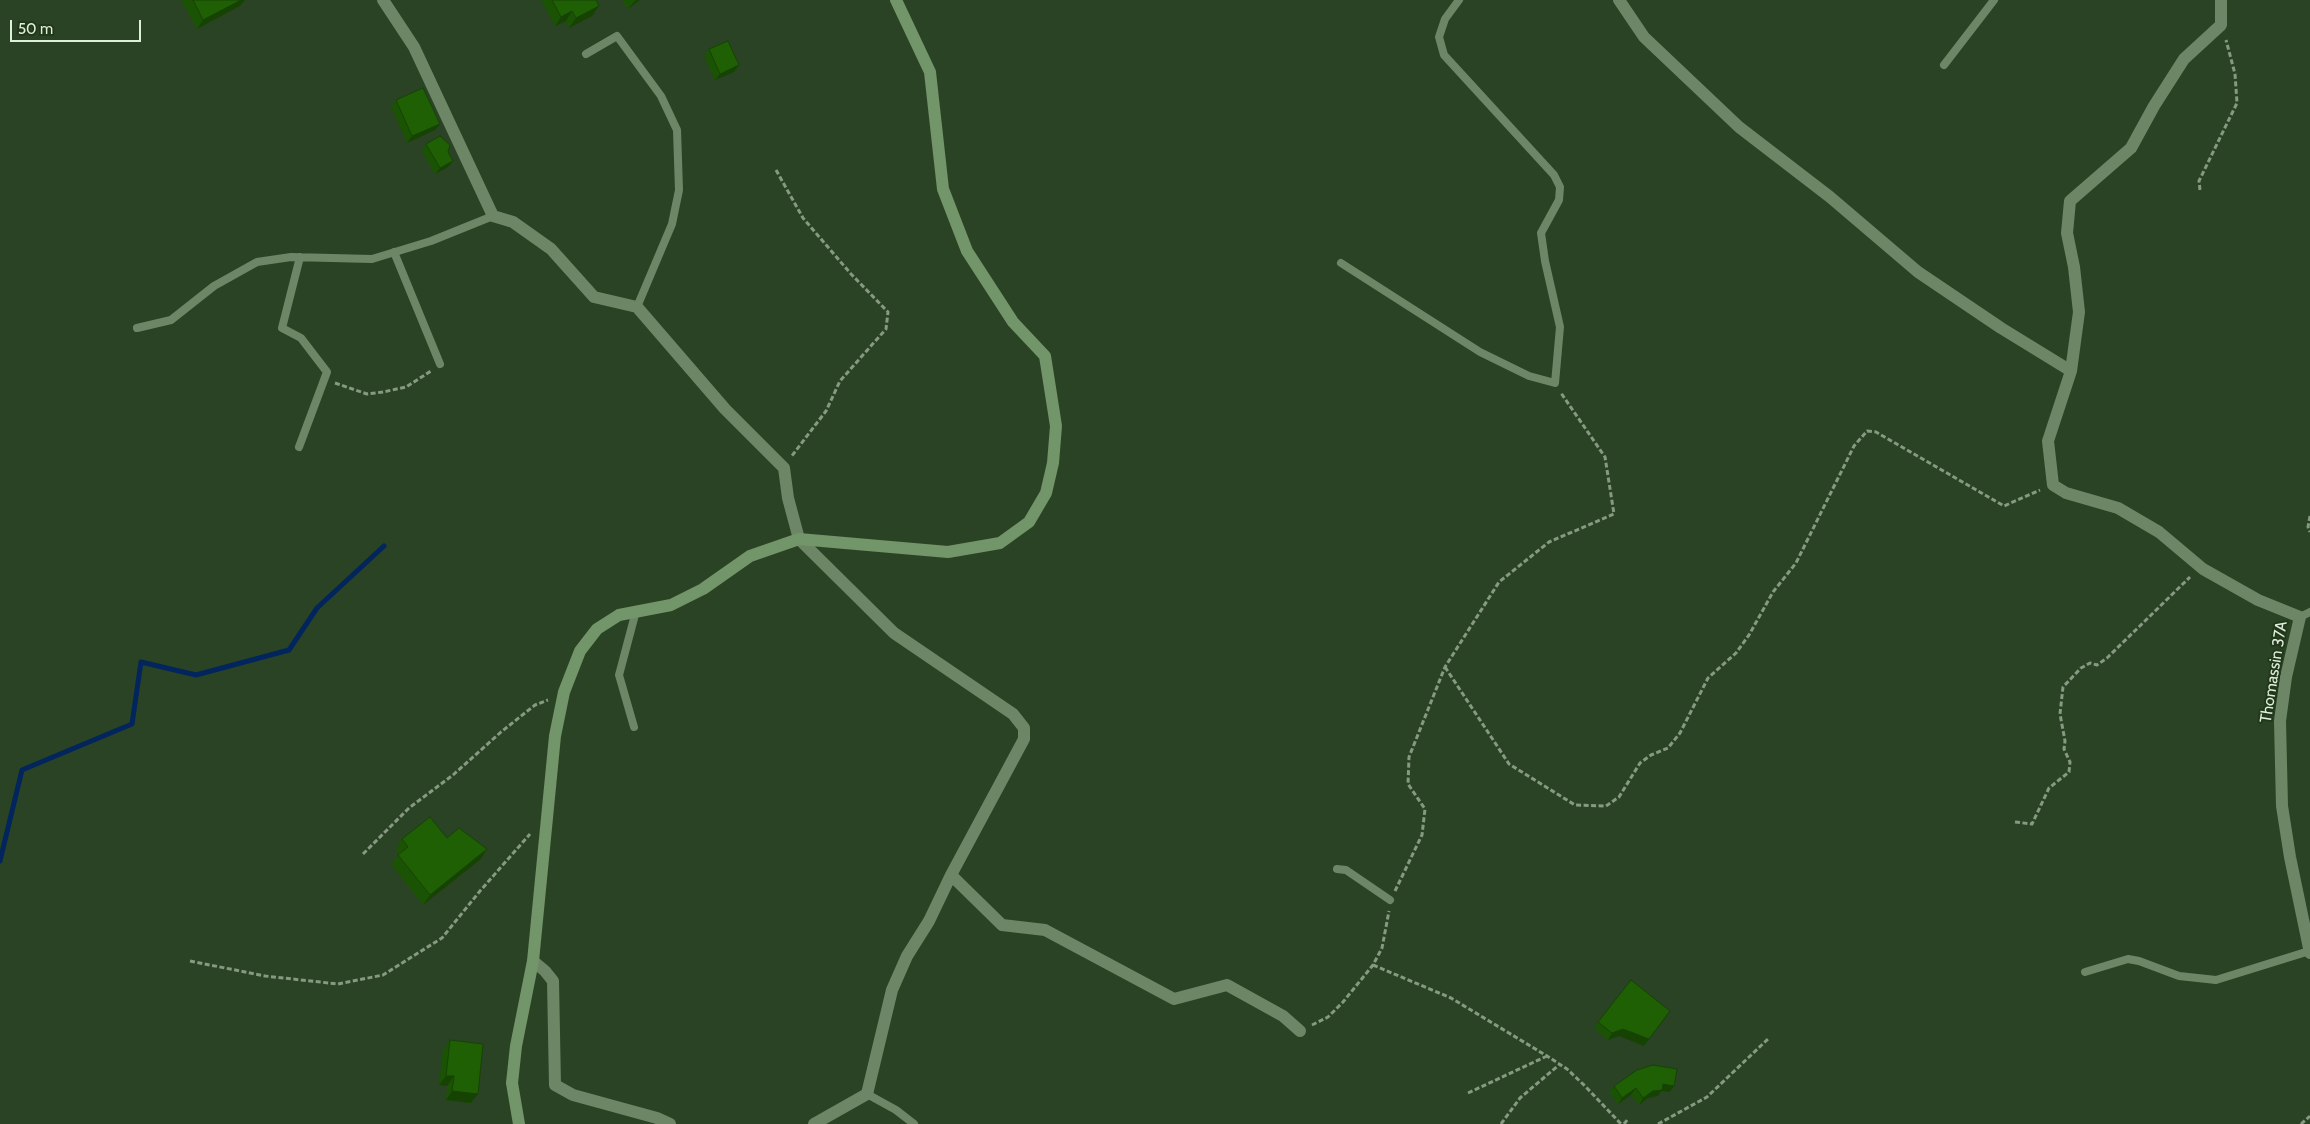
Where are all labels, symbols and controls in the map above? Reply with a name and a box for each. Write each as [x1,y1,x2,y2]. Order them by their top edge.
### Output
scale bar [12,10,144,42]
text: 50 m [18,20,53,38]
street label: Thomassin 37A [2256,620,2292,724]

